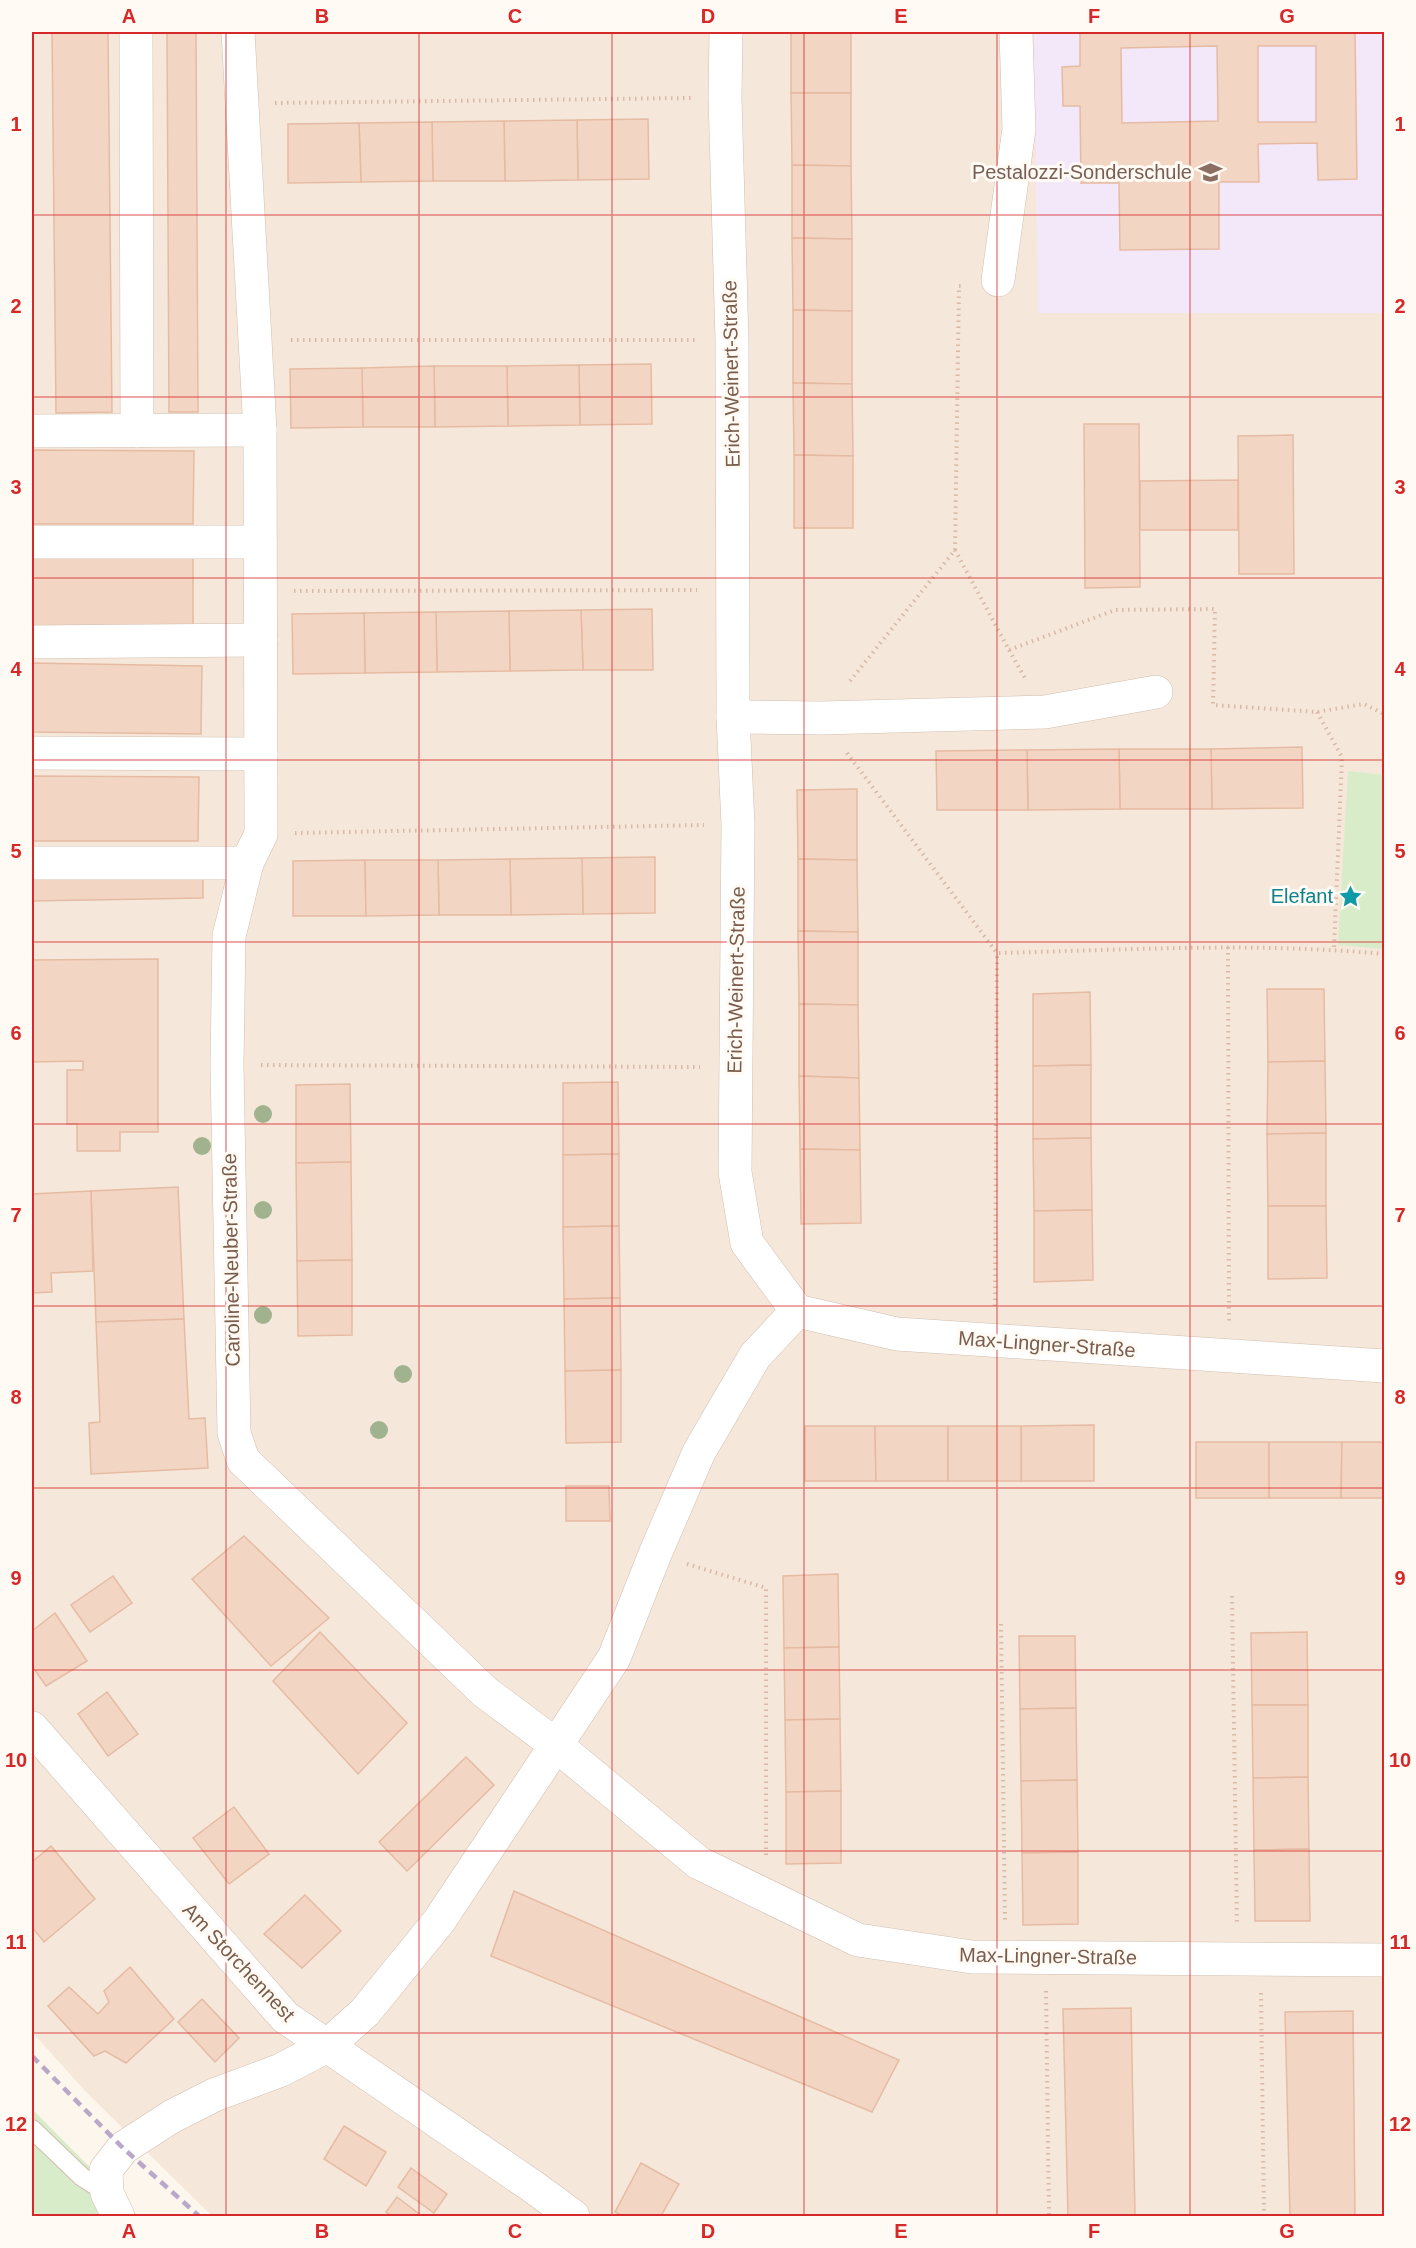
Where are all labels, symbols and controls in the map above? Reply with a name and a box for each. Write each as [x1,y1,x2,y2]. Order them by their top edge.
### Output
text: A [122,5,136,27]
text: B [315,5,329,27]
text: C [508,5,522,27]
text: D [701,5,715,27]
text: E [894,5,908,27]
text: F [1088,5,1100,27]
text: G [1279,5,1295,27]
text: 1 [10,113,22,135]
text: 1 [1394,113,1406,135]
school or university icon: Pestalozzi-Sonderschule [1197,159,1223,185]
place label: Pestalozzi-Sonderschule [972,161,1192,183]
street label: Erich-Weinert-Straße [718,280,744,468]
text: 2 [10,295,22,317]
text: 2 [1394,295,1406,317]
text: 3 [10,476,22,498]
text: 3 [1394,476,1406,498]
text: 4 [10,658,22,680]
text: 4 [1394,658,1406,680]
text: 5 [10,840,22,862]
text: 5 [1394,840,1406,862]
place icon: Elefant [1338,883,1364,909]
place label: Elefant [1271,885,1333,907]
street label: Erich-Weinert-Straße [723,886,749,1074]
text: 6 [10,1022,22,1044]
text: 6 [1394,1022,1406,1044]
street label: Caroline-Neuber-Straße [218,1153,244,1367]
text: 7 [10,1204,22,1226]
text: 7 [1394,1204,1406,1226]
street label: Max-Lingner-Straße [958,1327,1136,1361]
text: 8 [10,1386,22,1408]
text: 8 [1394,1386,1406,1408]
text: 9 [10,1567,22,1589]
text: 9 [1394,1567,1406,1589]
text: 10 [5,1749,27,1771]
text: 10 [1389,1749,1411,1771]
street label: Am Storchennest [179,1898,300,2026]
text: 11 [5,1931,27,1953]
text: 11 [1389,1931,1411,1953]
street label: Max-Lingner-Straße [959,1943,1137,1969]
text: 12 [5,2113,27,2135]
text: 12 [1389,2113,1411,2135]
text: A [122,2220,136,2242]
text: B [315,2220,329,2242]
text: C [508,2220,522,2242]
text: D [701,2220,715,2242]
text: E [894,2220,908,2242]
text: F [1088,2220,1100,2242]
text: G [1279,2220,1295,2242]

